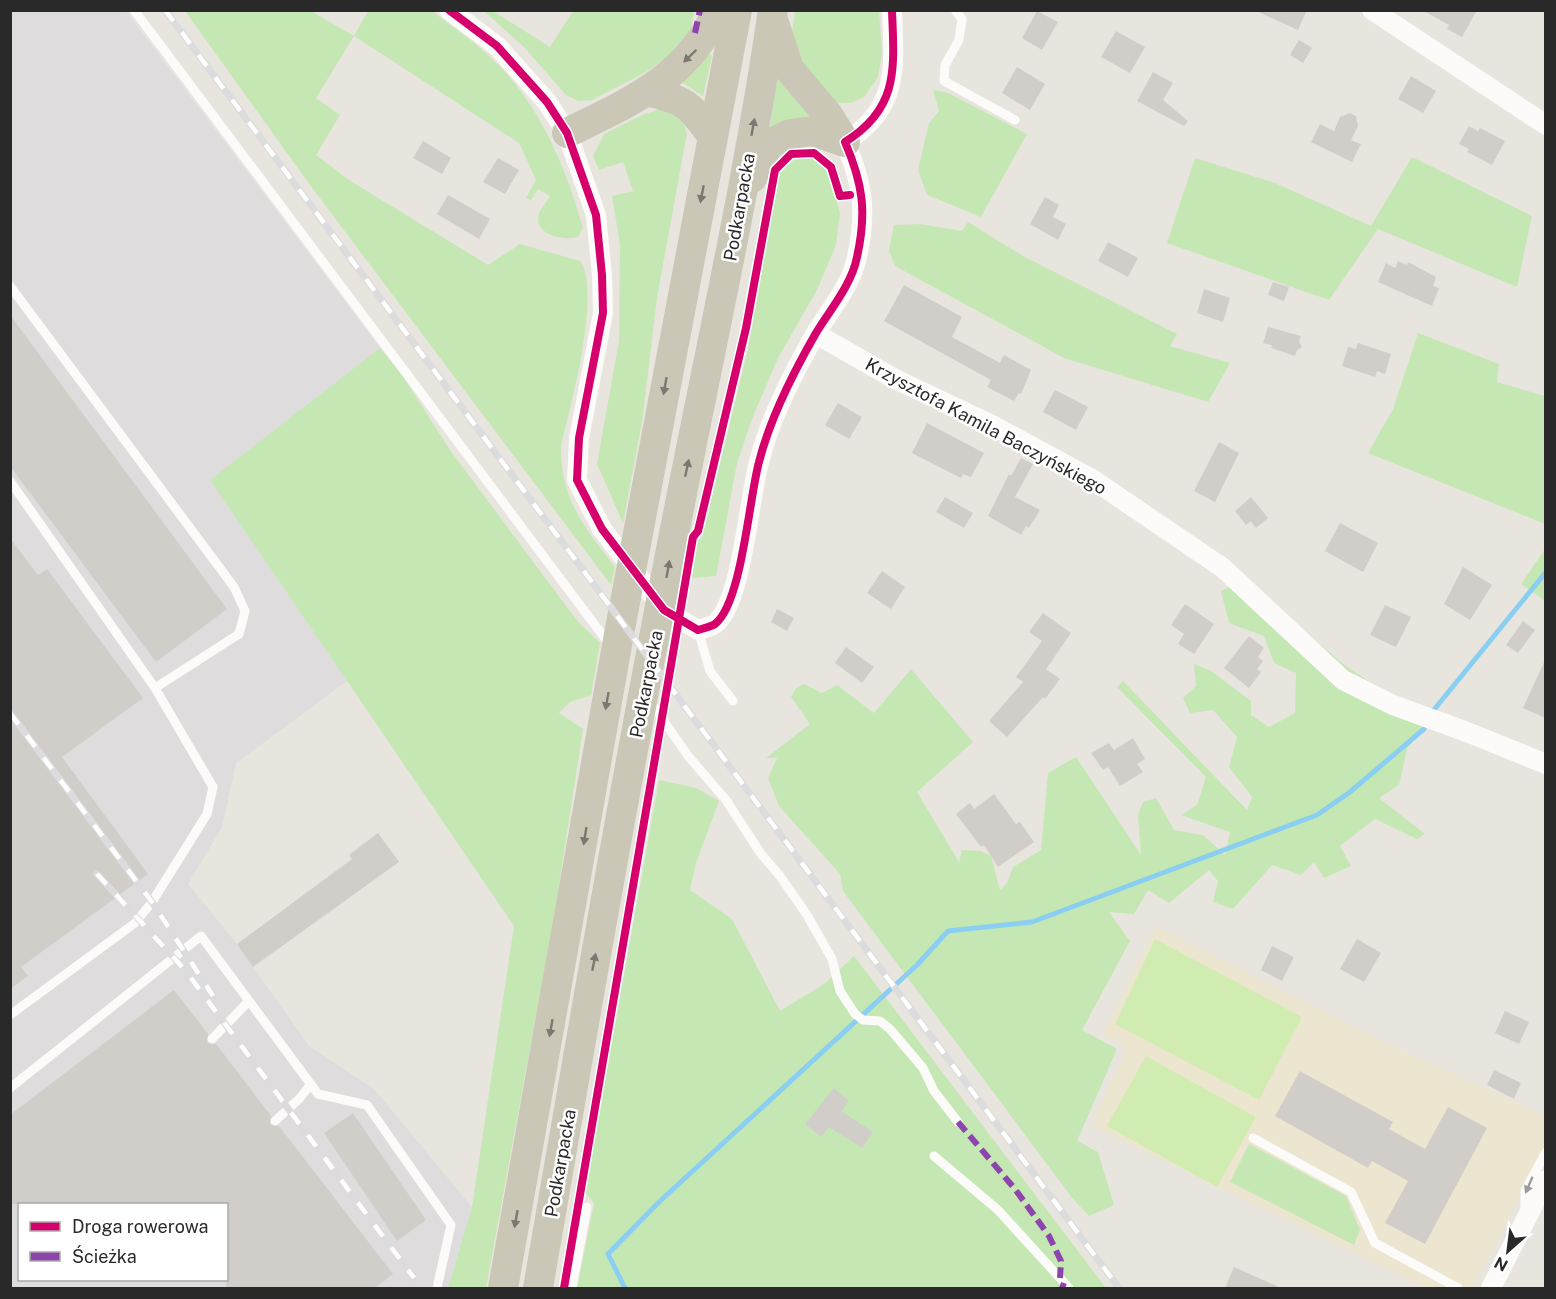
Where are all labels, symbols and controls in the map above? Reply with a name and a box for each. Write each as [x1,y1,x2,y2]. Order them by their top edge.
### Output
one-way arrow [683,49,698,62]
one-way arrow [749,117,758,136]
street label: Podkarpacka [719,151,759,263]
one-way arrow [696,185,706,204]
street label: Krzysztofa Kamila Baczyńskiego [862,353,1110,499]
one-way arrow [660,377,669,396]
one-way arrow [683,458,692,477]
one-way arrow [664,560,673,579]
street label: Podkarpacka [625,628,667,740]
one-way arrow [603,692,612,711]
one-way arrow [580,826,589,845]
one-way arrow [590,952,599,971]
one-way arrow [546,1018,555,1037]
street label: Podkarpacka [540,1107,580,1219]
one-way arrow [1525,1176,1534,1193]
legend [18,1203,228,1281]
one-way arrow [511,1210,520,1229]
text: Droga rowerowa [72,1216,208,1237]
north arrow [1478,1221,1538,1281]
text: Ścieżka [72,1245,137,1267]
text: N [1491,1252,1511,1275]

